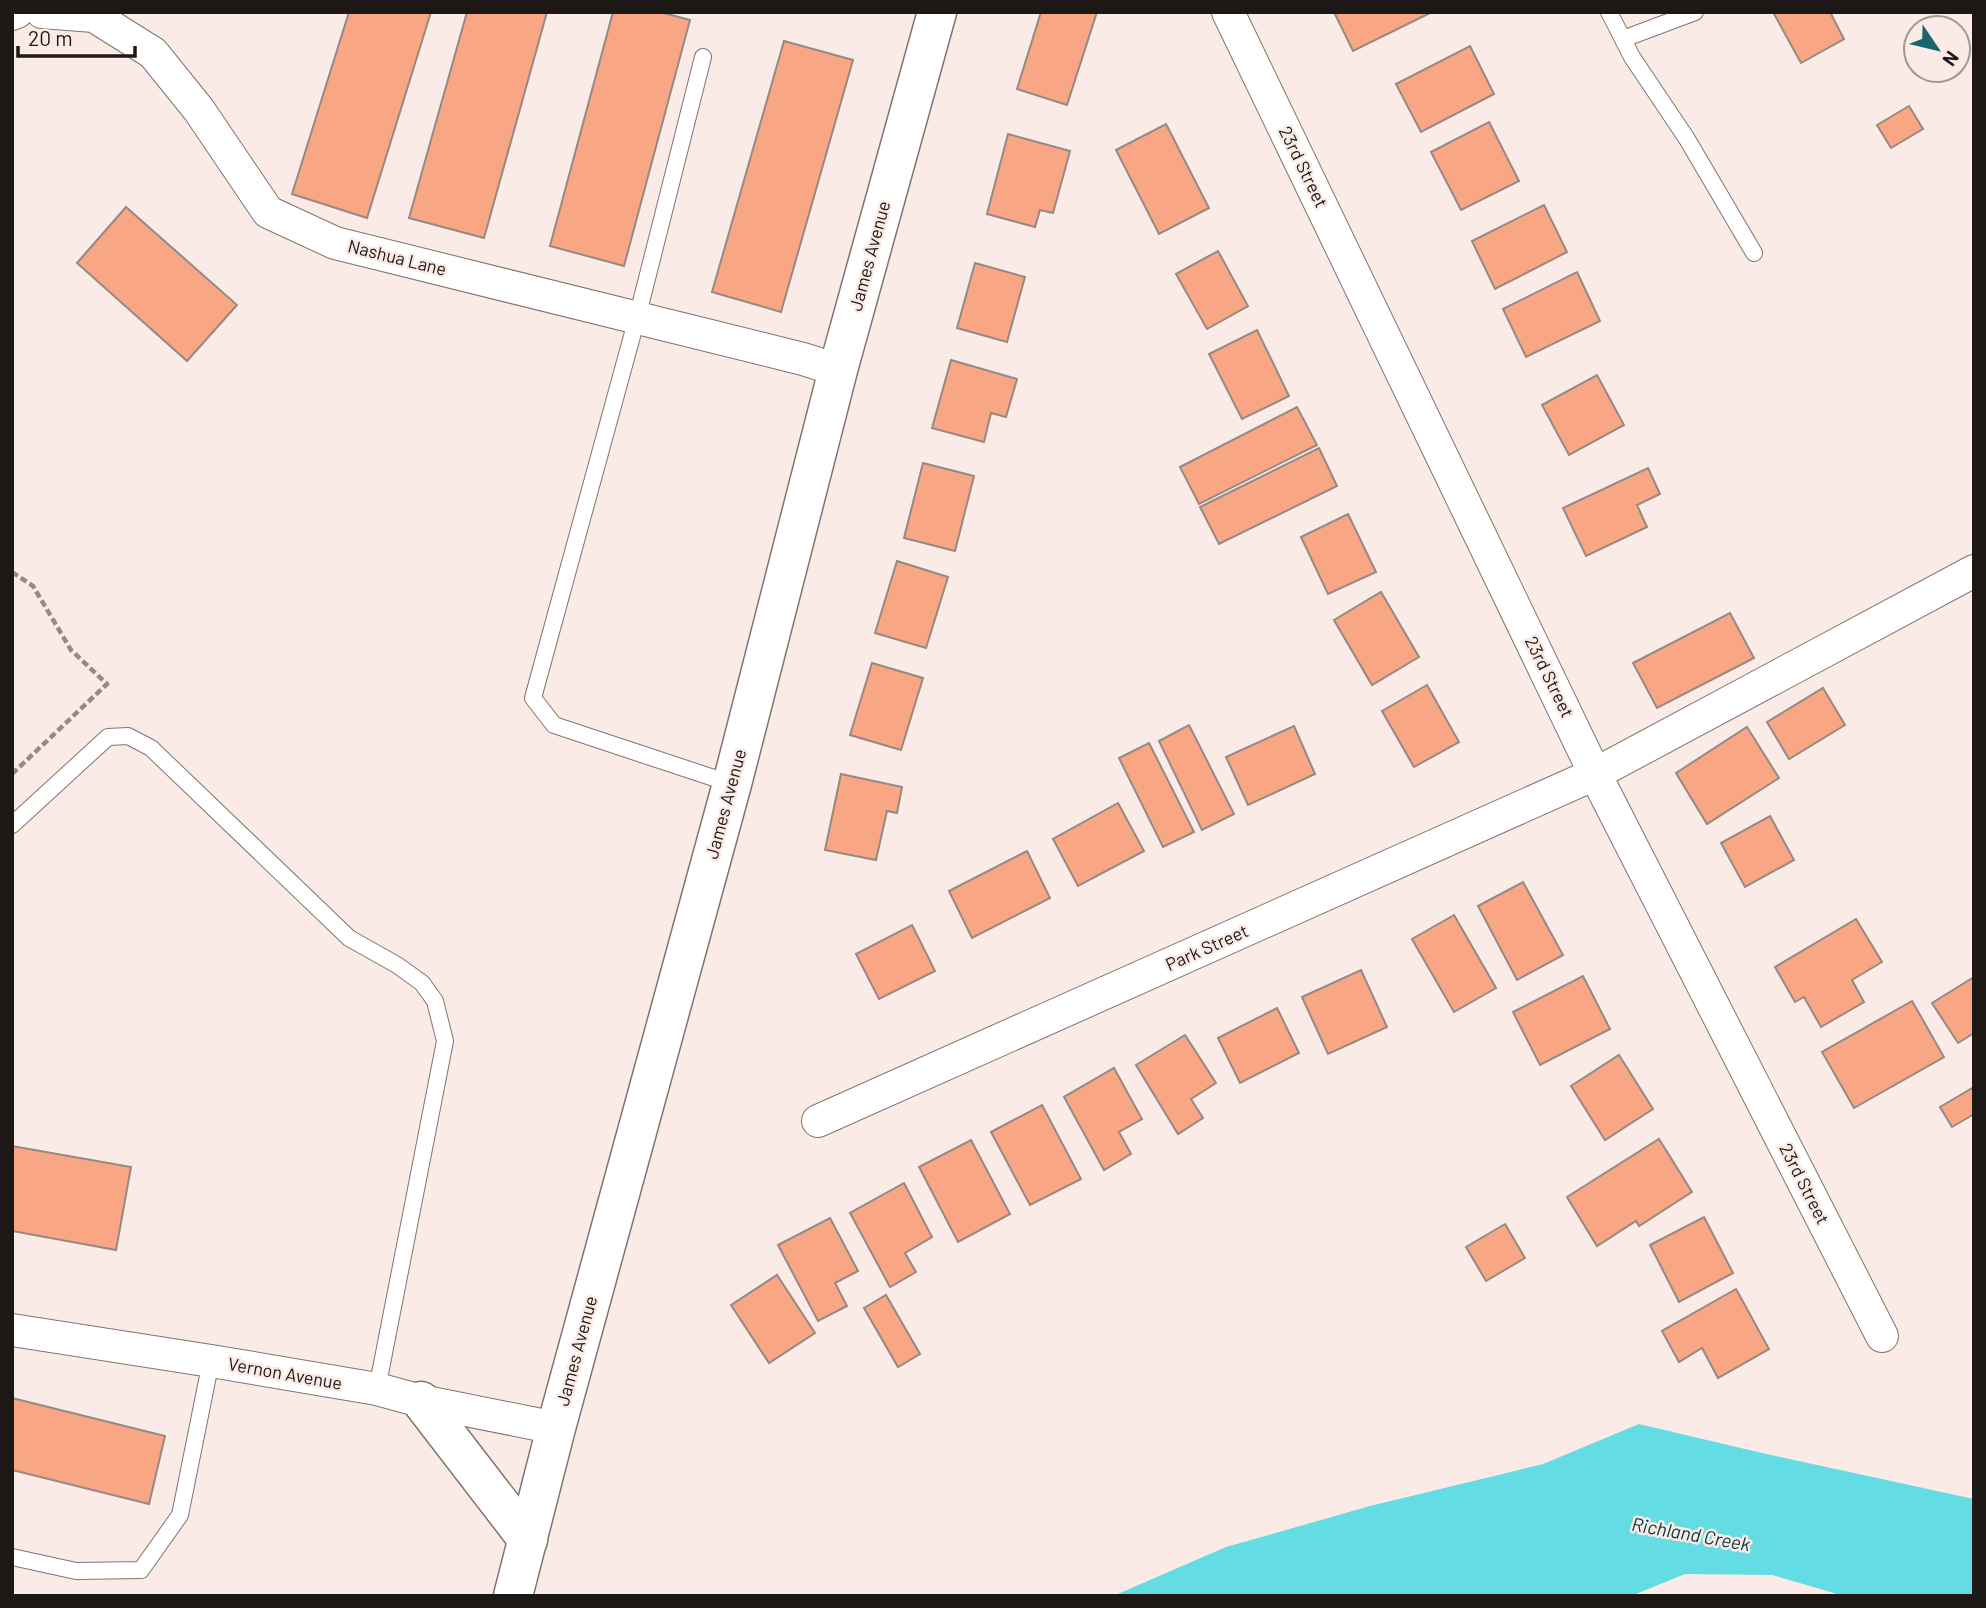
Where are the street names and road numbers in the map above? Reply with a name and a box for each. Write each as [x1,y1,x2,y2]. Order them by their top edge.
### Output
street label: 23rd Street [1275,122,1333,211]
street label: James Avenue [844,198,894,313]
street label: Nashua Lane [346,234,449,280]
street label: 23rd Street [1521,632,1579,721]
street label: James Avenue [700,746,750,861]
street label: Park Street [1162,919,1251,975]
street label: 23rd Street [1775,1139,1835,1228]
street label: James Avenue [551,1293,601,1408]
street label: Vernon Avenue [226,1352,344,1394]

